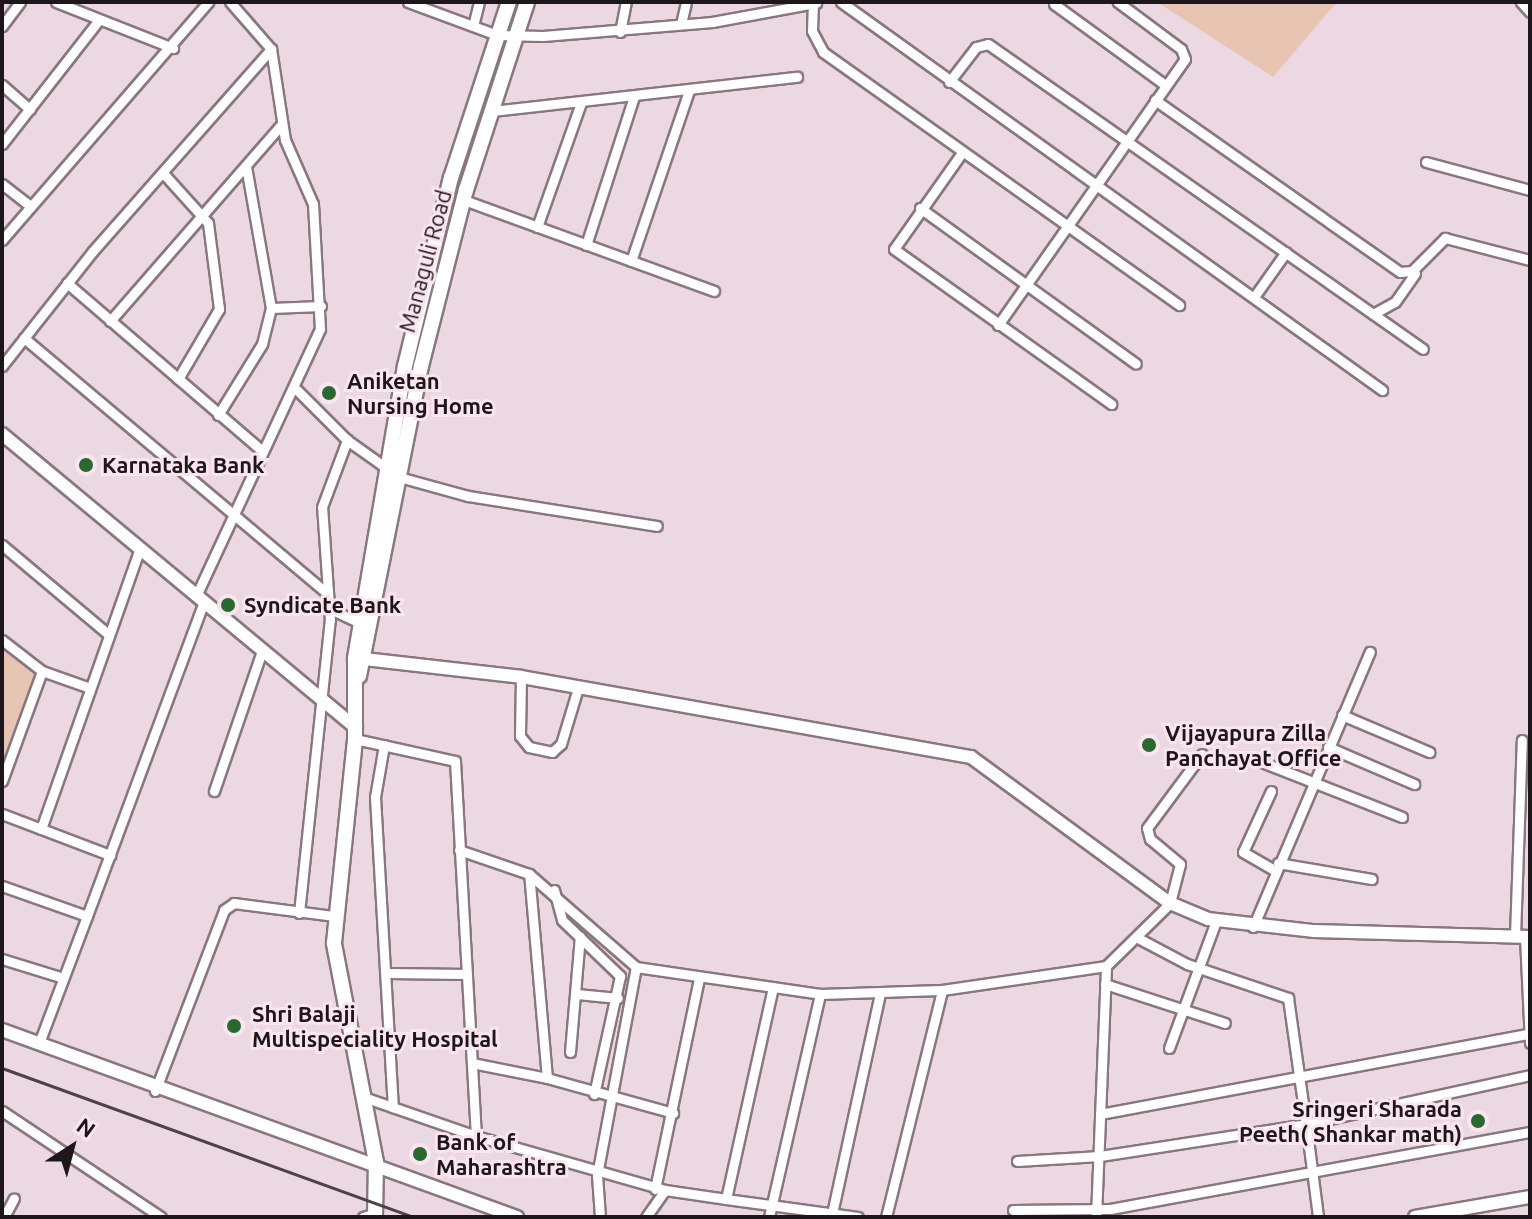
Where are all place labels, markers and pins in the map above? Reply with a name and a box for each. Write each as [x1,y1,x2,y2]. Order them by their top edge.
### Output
place label: Aniketan Nursing Home [347,367,494,418]
marker: Aniketan Nursing Home [318,382,340,404]
place label: Karnataka Bank [102,452,264,478]
marker: Karnataka Bank [77,456,95,474]
place label: Syndicate Bank [244,592,401,618]
marker: Syndicate Bank [219,596,237,614]
place label: Vijayapura Zilla Panchayat Office [1165,719,1341,770]
marker: Vijayapura Zilla Panchayat Office [1140,736,1158,754]
place label: Shri Balaji Multispeciality Hospital [252,1000,498,1052]
marker: Shri Balaji Multispeciality Hospital [223,1015,245,1037]
place label: Sringeri Sharada Peeth( Shankar math) [1239,1095,1462,1146]
marker: Sringeri Sharada Peeth( Shankar math) [1469,1112,1487,1130]
place label: Bank of Maharashtra [436,1128,567,1180]
marker: Bank of Maharashtra [411,1145,429,1163]

